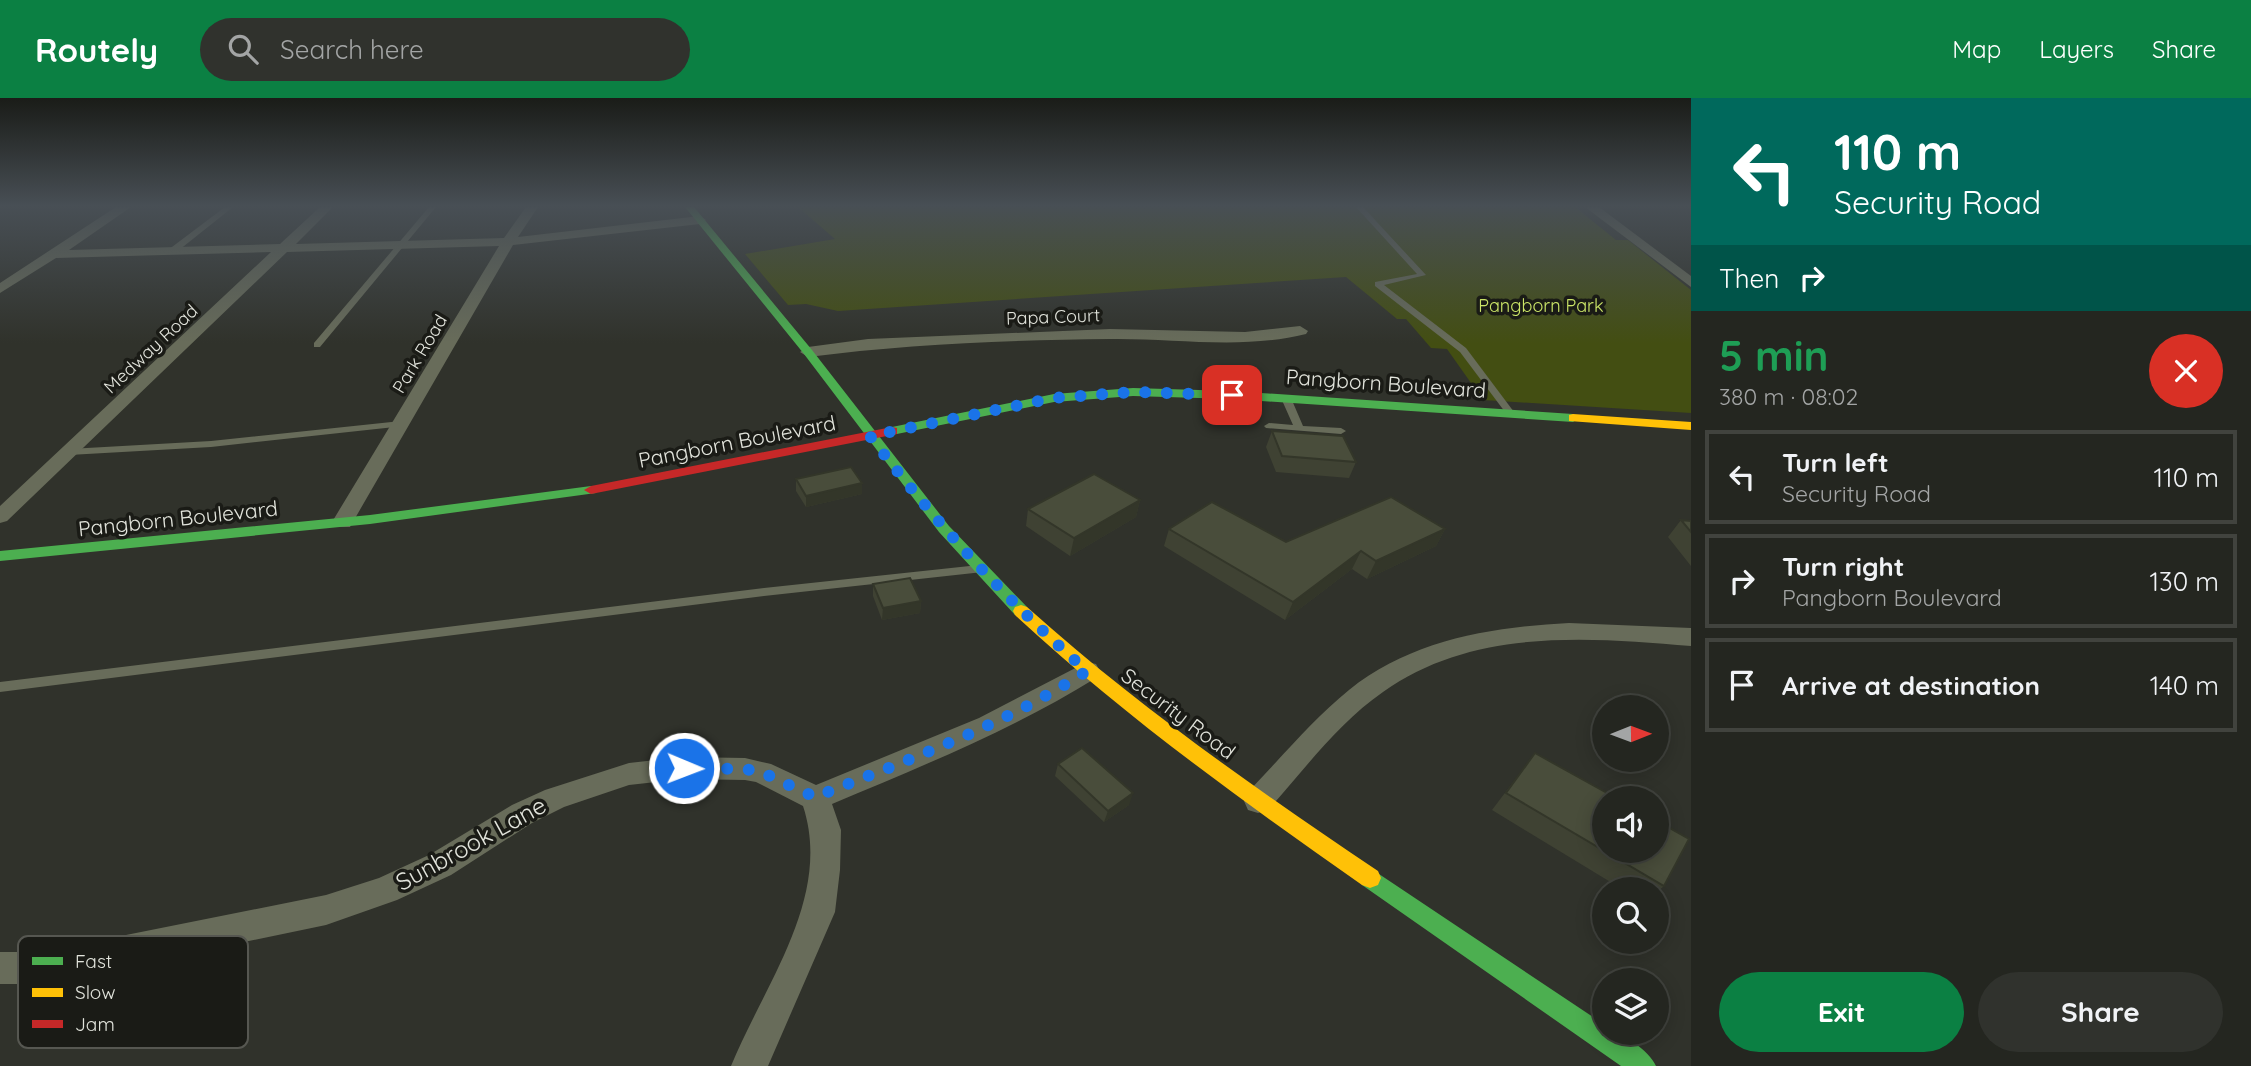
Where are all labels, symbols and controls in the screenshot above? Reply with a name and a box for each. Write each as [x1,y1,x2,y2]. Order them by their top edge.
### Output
search box [200,18,690,81]
text: Routely [35,29,158,70]
icon: search [224,30,262,68]
text: Search here [280,33,424,66]
text: Map [1952,34,2001,64]
text: Layers [2039,34,2114,64]
text: Share [2152,34,2216,64]
text: 110 m [1834,121,1961,182]
icon: left [1719,126,1810,217]
text: Security Road [1834,182,2041,222]
icon: right [1793,259,1831,297]
text: Then [1719,262,1779,295]
park label: Pangborn Park [1478,294,1604,317]
street label: Medway Road [99,299,202,398]
street label: Papa Court [1006,303,1100,330]
street label: Park Road [387,310,452,397]
text: 5 min [1719,329,1829,382]
button: close [2149,334,2223,408]
street label: Pangborn Boulevard [1285,363,1487,403]
pin [1202,365,1262,425]
icon: arrive [1213,376,1251,414]
text: 380 m · 08:02 [1719,382,1858,411]
street label: Pangborn Boulevard [636,409,838,473]
text: Turn left [1782,446,1889,479]
icon: left [1723,458,1761,496]
text: 110 m [2153,461,2219,494]
text: Security Road [1782,479,1931,508]
street label: Pangborn Boulevard [77,495,279,541]
text: Turn right [1782,550,1904,583]
icon: right [1723,562,1761,600]
text: 130 m [2149,565,2219,598]
text: Pangborn Boulevard [1782,583,2002,612]
street label: Security Road [1116,662,1241,764]
icon: arrive [1723,666,1761,704]
text: Arrive at destination [1782,669,2040,702]
text: 140 m [2150,669,2219,702]
north arrow [1592,695,1670,772]
map controls [1592,695,1669,1045]
position arrow [647,731,721,805]
button: sound [1592,786,1669,863]
street label: Sunbrook Lane [390,789,551,897]
button: search [1592,877,1669,954]
legend [18,936,248,1048]
text: Fast [75,949,112,973]
button: layers [1592,968,1669,1045]
button: Exit [1719,972,1964,1052]
button: Share [1978,972,2223,1052]
text: Slow [75,980,116,1004]
text: Jam [75,1012,115,1036]

